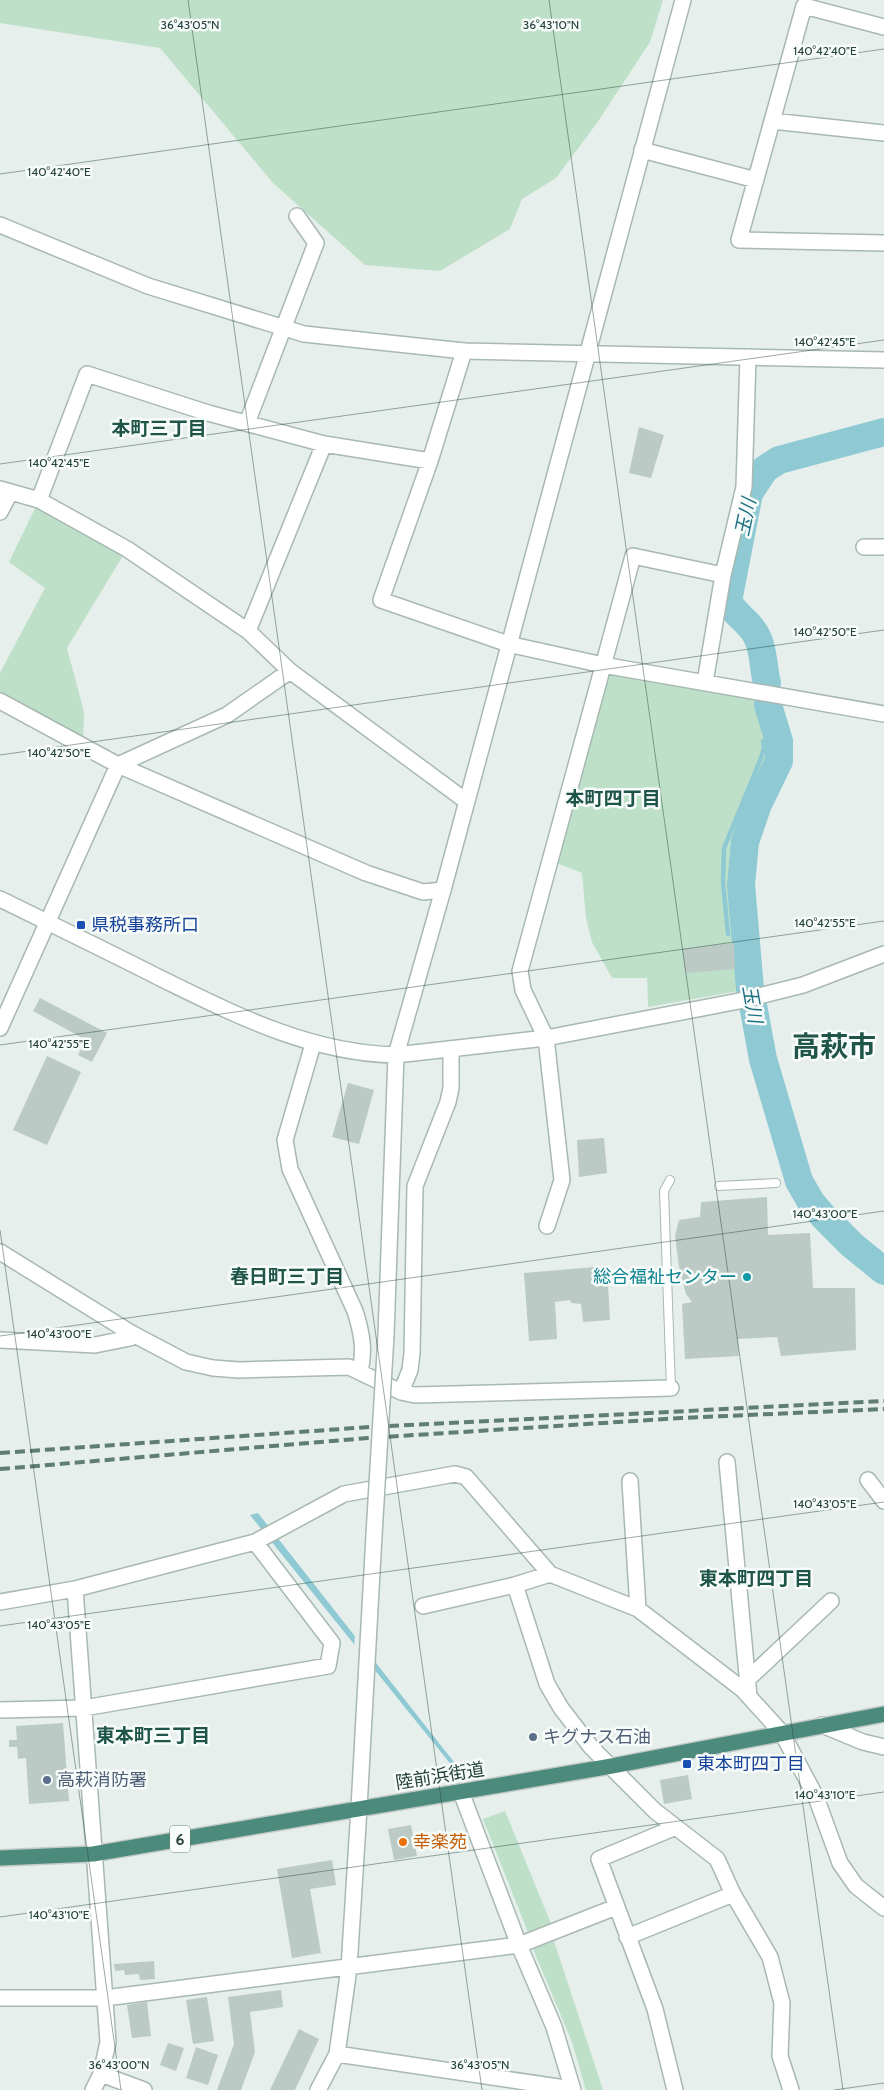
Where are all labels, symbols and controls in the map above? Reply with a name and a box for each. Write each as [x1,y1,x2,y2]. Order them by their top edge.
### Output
text: 36°43'05"N [160,17,220,32]
text: 36°43'10"N [523,17,579,32]
text: 140°42'40"E [793,43,857,58]
text: 140°42'40"E [27,164,91,179]
text: 140°42'45"E [794,334,856,349]
district label: 本町三丁目 [111,417,207,440]
text: 140°42'45"E [28,455,90,470]
water label: 玉川 [730,494,761,538]
text: 140°42'50"E [793,624,857,639]
text: 140°42'50"E [27,745,91,760]
district label: 本町四丁目 [565,787,661,810]
place label: 県税事務所口 [91,914,199,936]
text: 140°42'55"E [794,915,856,930]
marker: 県税事務所口 [75,919,87,931]
water label: 玉川 [738,983,767,1027]
district label: 高萩市 [792,1029,876,1063]
text: 140°42'55"E [28,1036,90,1051]
text: 140°43'00"E [792,1206,858,1221]
district label: 春日町三丁目 [230,1265,344,1288]
place label: 総合福祉センター [593,1266,737,1288]
marker: 総合福祉センター [741,1271,753,1283]
text: 140°43'00"E [26,1326,92,1341]
text: 140°43'05"E [793,1496,857,1511]
district label: 東本町四丁目 [699,1567,813,1590]
text: 140°43'05"E [27,1617,91,1632]
district label: 東本町三丁目 [96,1724,210,1747]
place label: キグナス石油 [543,1726,651,1748]
marker: キグナス石油 [527,1731,539,1743]
place label: 東本町四丁目 [697,1753,805,1775]
street label: 陸前浜街道 [394,1758,486,1794]
marker: 東本町四丁目 [681,1758,693,1770]
place label: 高萩消防署 [57,1769,147,1791]
marker: 高萩消防署 [41,1774,53,1786]
text: 140°43'10"E [795,1787,856,1802]
road number: 6 [170,1826,190,1852]
place label: 幸楽苑 [413,1831,467,1853]
marker: 幸楽苑 [397,1836,409,1848]
text: 140°43'10"E [29,1907,90,1922]
text: 36°43'00"N [89,2057,149,2072]
text: 36°43'05"N [450,2057,510,2072]

